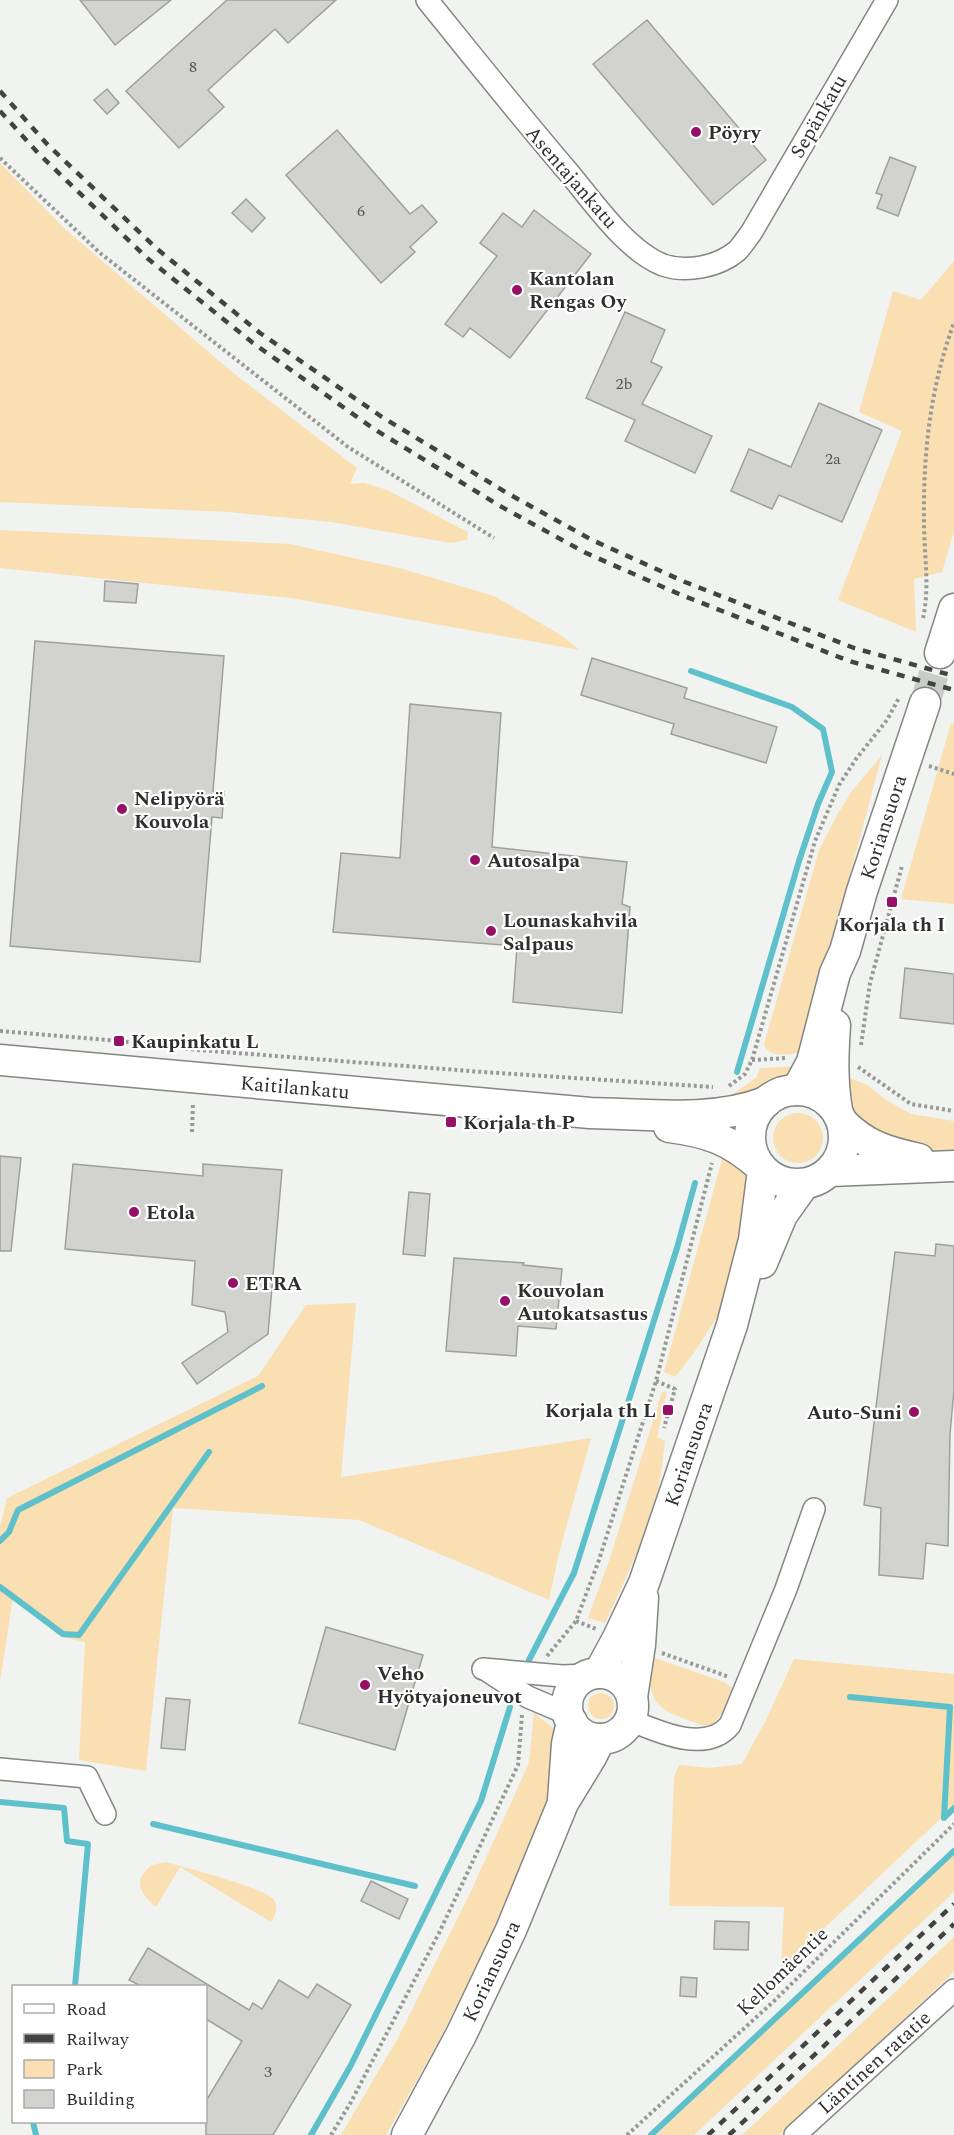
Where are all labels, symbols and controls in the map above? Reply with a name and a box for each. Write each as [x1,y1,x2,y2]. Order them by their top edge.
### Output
house number: 8 [189,55,197,79]
street label: Sepänkatu [783,69,855,164]
place label: Pöyry [708,118,762,148]
street label: Asentajankatu [518,119,625,236]
marker: Pöyry [689,125,703,139]
house number: 6 [357,199,365,223]
place label: Kantolan Rengas Oy [529,264,628,317]
marker: Kantolan Rengas Oy [510,283,524,297]
house number: 2b [616,372,633,396]
house number: 2a [825,447,841,471]
street label: Koriansuora [853,771,915,884]
place label: Nelipyörä Kouvola [134,784,225,837]
marker: Nelipyörä Kouvola [115,802,129,816]
place label: Autosalpa [487,846,581,876]
marker: Autosalpa [468,853,482,867]
marker: Korjala th I [885,895,899,909]
place label: Lounaskahvila Salpaus [503,906,638,959]
place label: Korjala th I [839,910,945,940]
marker: Lounaskahvila Salpaus [484,924,498,938]
place label: Kaupinkatu L [131,1027,259,1057]
marker: Kaupinkatu L [112,1034,126,1048]
street label: Kaitilankatu [239,1068,351,1108]
place label: Korjala th P [463,1108,575,1138]
marker: Korjala th P [444,1115,458,1129]
place label: Etola [146,1198,196,1228]
marker: Etola [127,1205,141,1219]
place label: ETRA [245,1269,303,1299]
marker: ETRA [226,1276,240,1290]
place label: Kouvolan Autokatsastus [517,1276,648,1329]
marker: Kouvolan Autokatsastus [498,1294,512,1308]
place label: Korjala th L [545,1396,656,1426]
street label: Koriansuora [657,1398,721,1511]
place label: Auto-Suni [807,1398,902,1428]
marker: Korjala th L [661,1403,675,1417]
marker: Auto-Suni [907,1405,921,1419]
place label: Veho Hyötyajoneuvot [377,1659,522,1712]
marker: Veho Hyötyajoneuvot [358,1678,372,1692]
street label: Koriansuora [455,1916,529,2027]
street label: Kellomäentie [730,1920,835,2023]
legend [12,1985,207,2123]
text: Road [66,1996,107,2023]
street label: Läntinen ratatie [811,2004,938,2122]
text: Railway [66,2026,130,2053]
text: Park [66,2056,103,2083]
house number: 3 [264,2060,272,2084]
text: Building [66,2086,135,2113]

